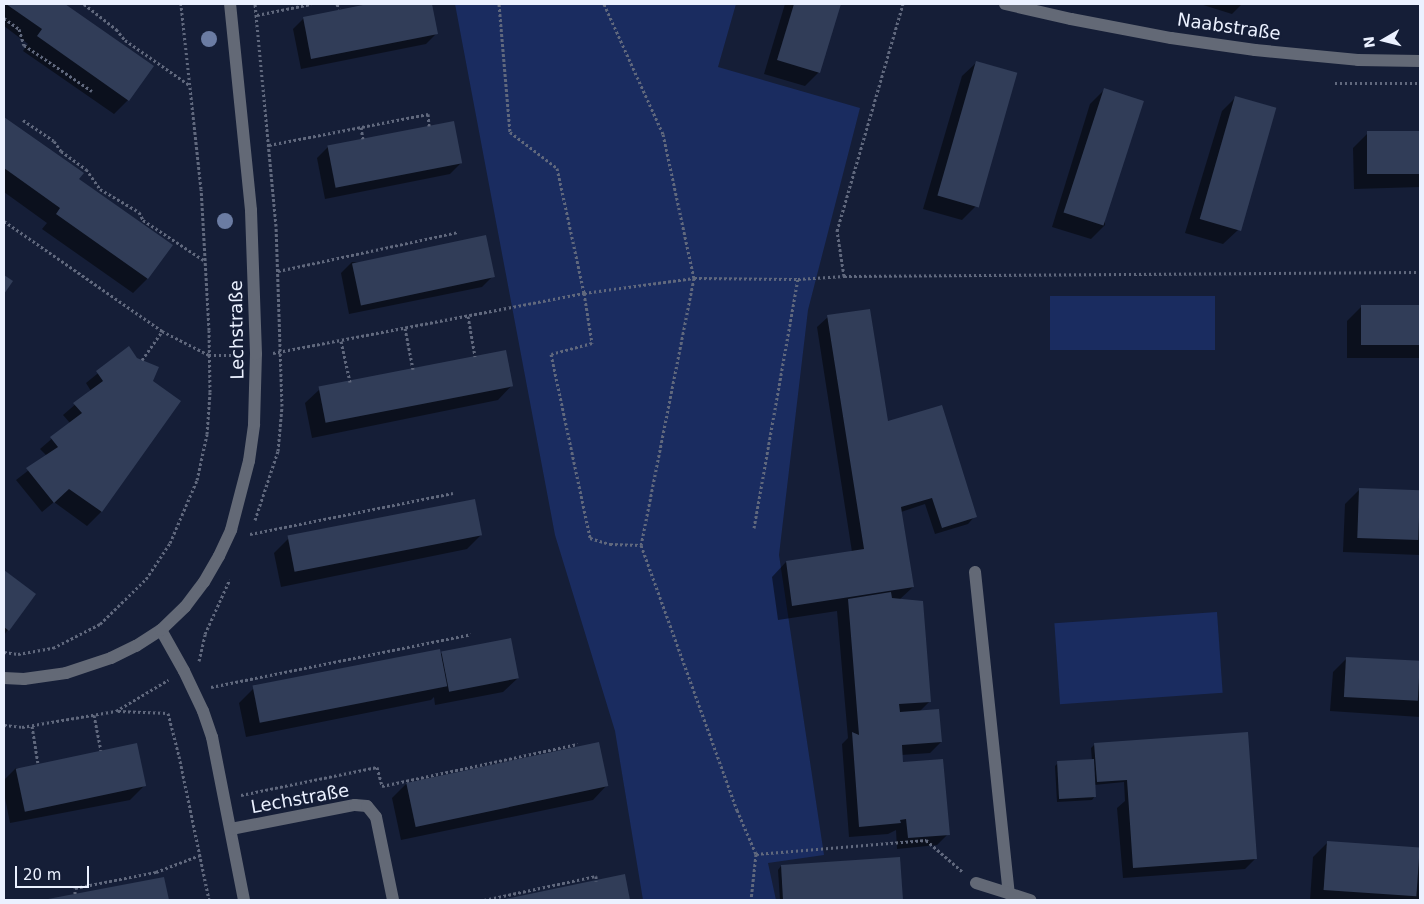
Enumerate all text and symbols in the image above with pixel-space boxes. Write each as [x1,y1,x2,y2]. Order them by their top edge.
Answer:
street label: Naabstraße [1176,9,1282,45]
north arrow [1359,15,1409,65]
text: N [1360,35,1378,49]
street label: Lechstraße [225,280,249,380]
street label: Lechstraße [249,780,351,818]
scale bar [18,856,91,888]
text: 20 m [23,866,61,884]

